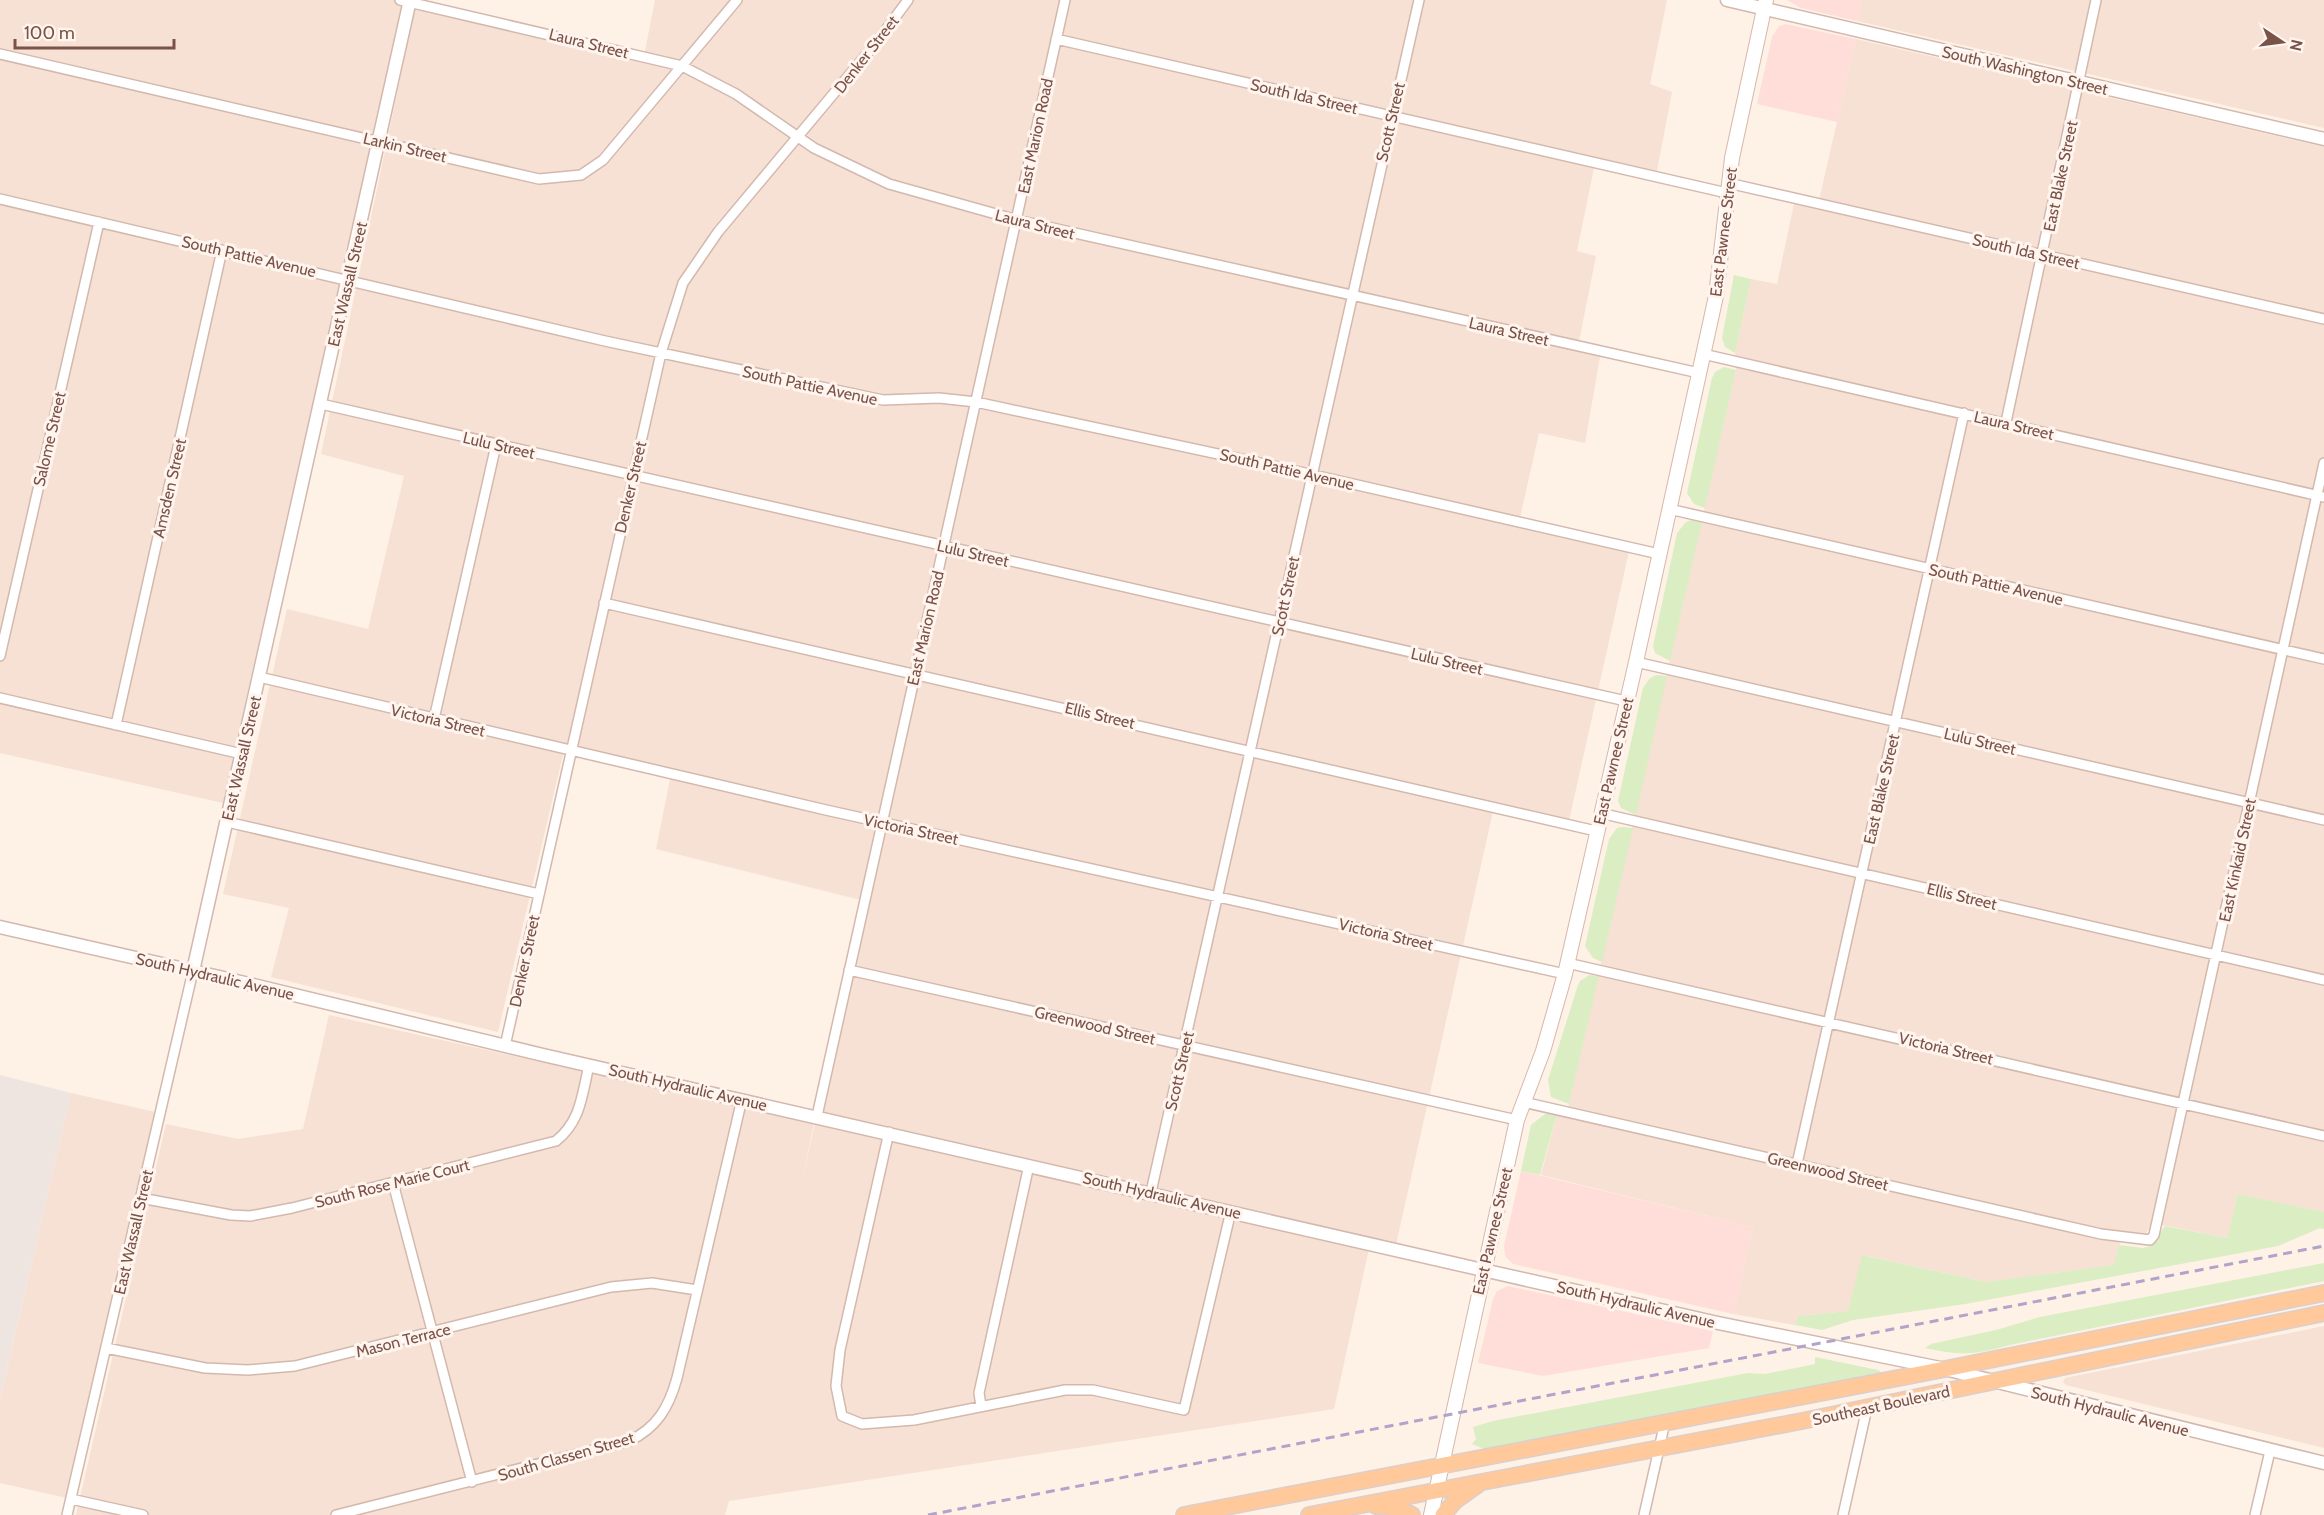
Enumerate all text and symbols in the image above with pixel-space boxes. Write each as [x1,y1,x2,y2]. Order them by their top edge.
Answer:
street label: Denker Street [830,11,903,97]
scale bar [15,12,174,50]
north arrow [2252,12,2312,72]
text: 100 m [24,22,75,44]
street label: Laura Street [547,24,631,63]
text: N [2286,38,2307,53]
street label: South Washington Street [1940,42,2110,99]
street label: South Ida Street [1248,75,1360,118]
street label: East Marion Road [1014,77,1057,195]
street label: Scott Street [1372,80,1409,164]
street label: East Blake Street [2039,118,2082,233]
street label: Larkin Street [361,129,449,166]
street label: East Pawnee Street [1706,166,1741,298]
street label: Laura Street [993,205,1077,244]
street label: East Wassall Street [324,219,371,348]
street label: South Ida Street [1970,230,2082,273]
street label: South Pattie Avenue [180,232,318,281]
street label: Laura Street [1467,313,1551,350]
street label: South Pattie Avenue [741,362,879,409]
street label: Salome Street [29,389,70,488]
street label: Laura Street [1972,407,2056,444]
street label: Lulu Street [461,428,537,463]
street label: Amsden Street [149,436,190,540]
street label: Denker Street [611,439,650,535]
street label: South Pattie Avenue [1218,445,1356,494]
street label: Lulu Street [935,536,1011,571]
street label: Scott Street [1268,554,1303,638]
street label: South Pattie Avenue [1927,560,2065,609]
street label: East Marion Road [903,569,948,687]
street label: Lulu Street [1409,644,1485,679]
street label: East Wassall Street [218,693,265,822]
street label: East Pawnee Street [1590,695,1638,827]
street label: Ellis Street [1063,698,1137,733]
street label: Victoria Street [389,700,487,741]
street label: Lulu Street [1942,724,2018,759]
street label: East Blake Street [1860,731,1904,846]
street label: East Kinkaid Street [2215,796,2260,924]
street label: Victoria Street [862,810,960,849]
street label: Ellis Street [1925,879,1999,914]
street label: Denker Street [505,913,544,1009]
street label: Victoria Street [1337,914,1435,955]
street label: South Hydraulic Avenue [134,949,296,1004]
street label: Greenwood Street [1033,1002,1158,1049]
street label: Victoria Street [1897,1028,1995,1069]
street label: Scott Street [1161,1029,1198,1113]
street label: South Hydraulic Avenue [607,1060,769,1115]
street label: Greenwood Street [1766,1148,1891,1195]
street label: South Rose Marie Court [313,1155,472,1212]
street label: East Pawnee Street [1469,1165,1517,1297]
street label: East Wassall Street [110,1167,157,1296]
street label: South Hydraulic Avenue [1081,1168,1243,1223]
street label: South Hydraulic Avenue [1555,1277,1717,1332]
street label: Mason Terrace [354,1320,452,1361]
street label: Southeast Boulevard [1811,1382,1951,1429]
street label: South Hydraulic Avenue [2029,1383,2191,1440]
street label: South Classen Street [496,1428,637,1485]

